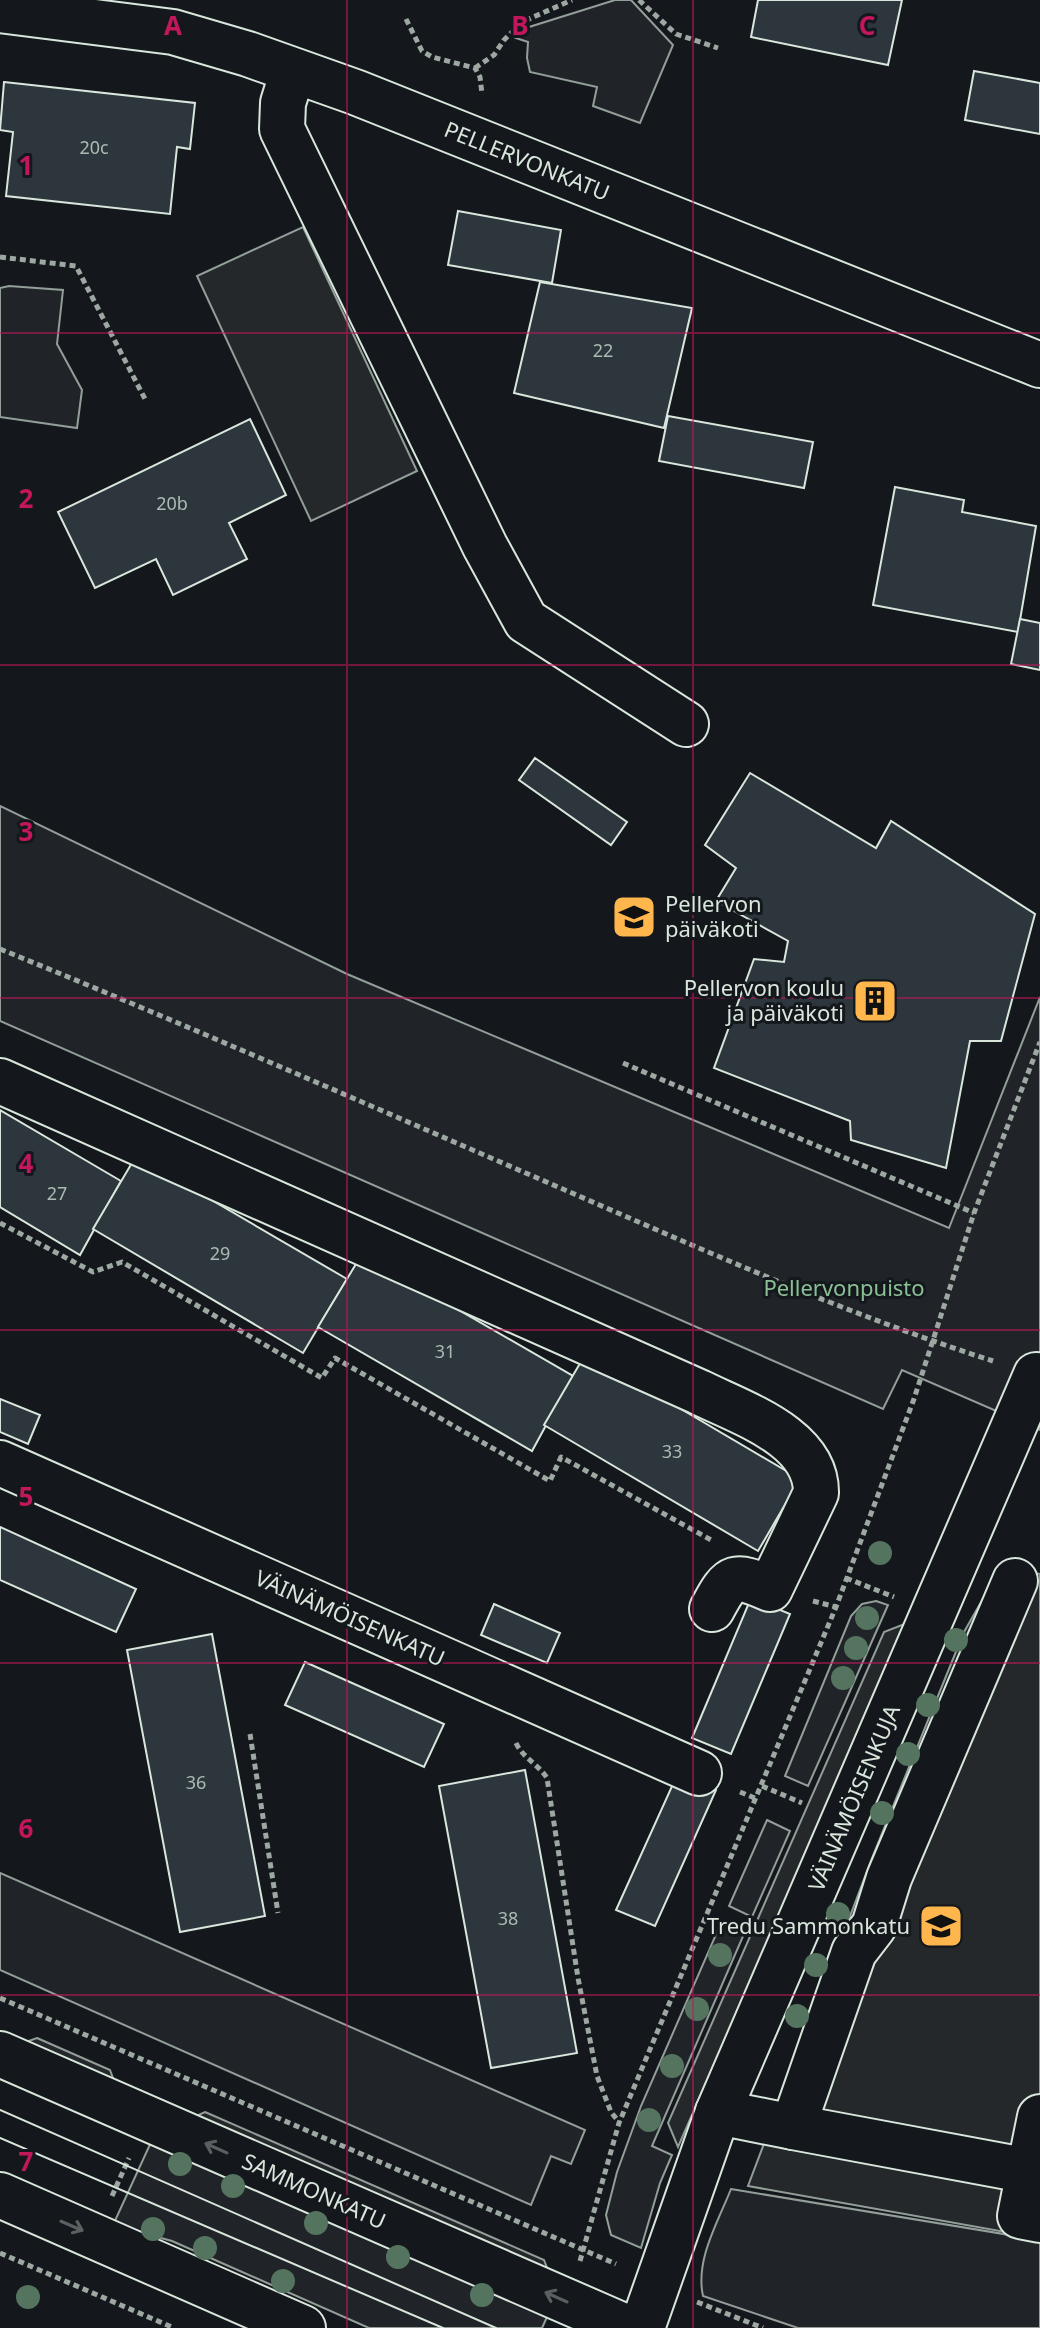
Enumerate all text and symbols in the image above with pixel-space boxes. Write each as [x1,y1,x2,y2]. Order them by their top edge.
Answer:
text: A [164,7,182,43]
text: B [511,7,529,43]
text: C [859,7,875,43]
street label: PELLERVONKATU [440,113,615,207]
house number: 20c [79,135,109,159]
text: 1 [19,147,33,183]
house number: 22 [593,338,613,362]
text: 2 [19,480,34,516]
house number: 20b [156,491,188,515]
text: 3 [19,813,33,849]
place label: Pellervon päiväkoti [665,888,762,943]
school or university icon: Pellervon päiväkoti [610,893,658,941]
place label: Pellervon koulu ja päiväkoti [684,972,844,1027]
building icon: Pellervon koulu ja päiväkoti [851,977,899,1025]
text: 4 [19,1145,34,1181]
house number: 27 [47,1181,67,1205]
house number: 29 [210,1241,230,1265]
park label: Pellervonpuisto [763,1272,925,1302]
house number: 31 [435,1339,455,1363]
house number: 33 [662,1439,682,1463]
text: 5 [19,1478,33,1514]
street label: VÄINÄMÖISENKATU [251,1562,450,1672]
street label: VÄINÄMÖISENKUJA [800,1699,906,1896]
house number: 36 [186,1770,206,1794]
text: 6 [19,1810,34,1846]
school or university icon: Tredu Sammonkatu [917,1902,965,1950]
house number: 38 [498,1906,518,1930]
place label: Tredu Sammonkatu [707,1910,910,1940]
one-way arrow [204,2140,228,2155]
text: 7 [19,2143,34,2179]
street label: SAMMONKATU [238,2145,391,2235]
one-way arrow [59,2220,83,2235]
one-way arrow [545,2288,569,2303]

